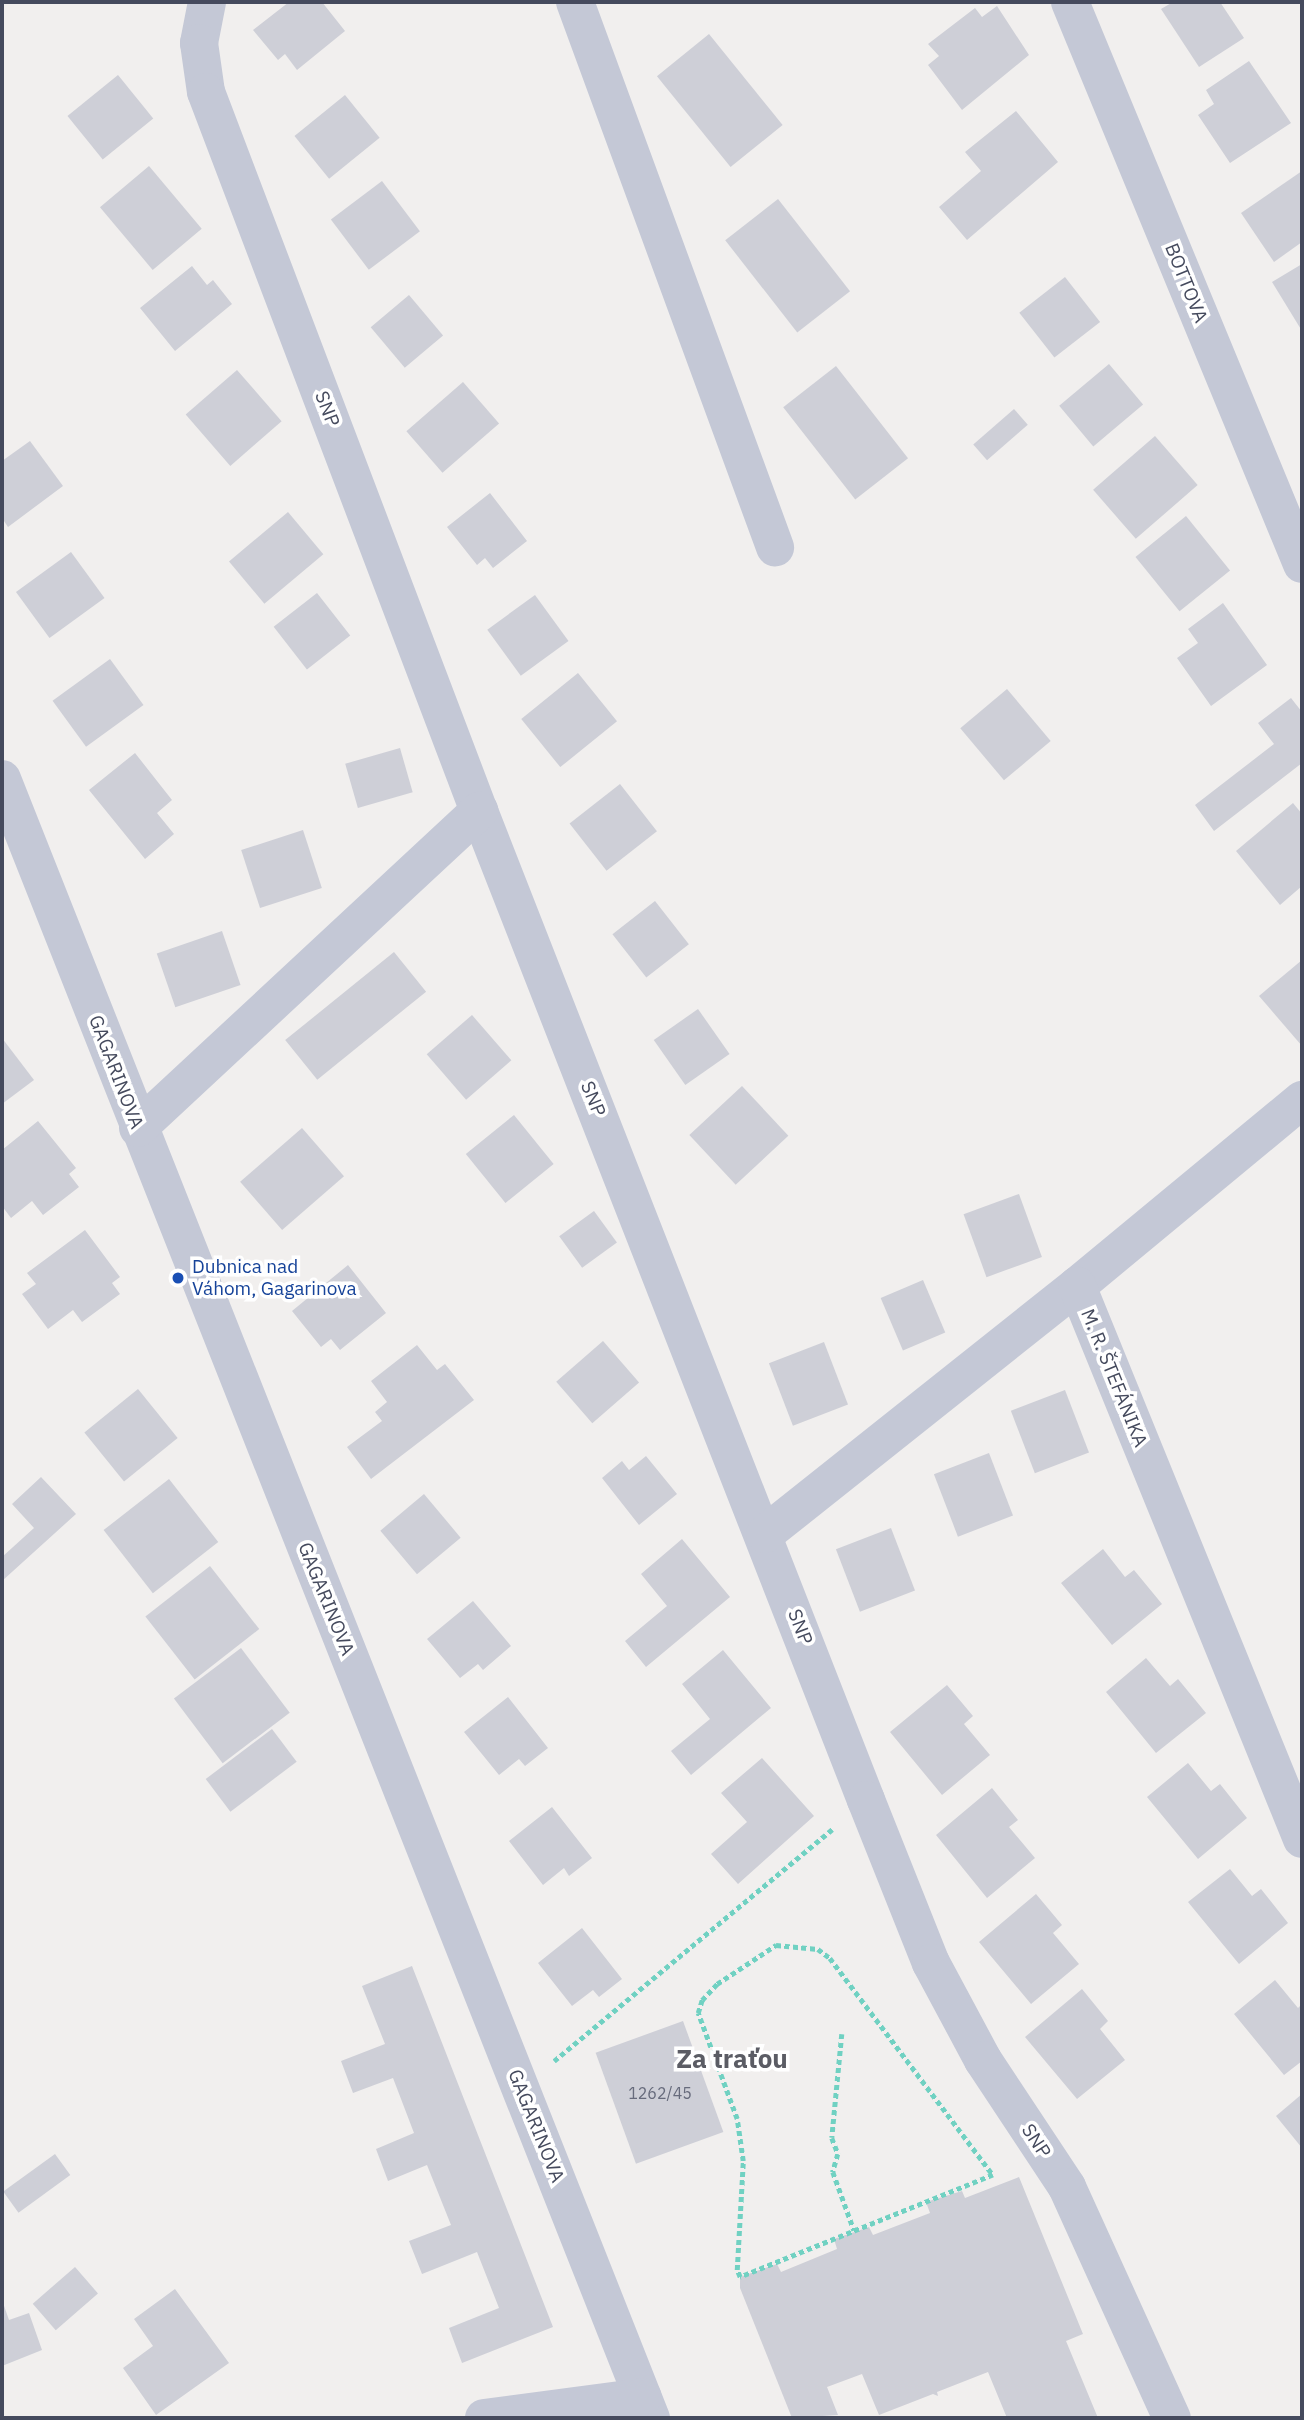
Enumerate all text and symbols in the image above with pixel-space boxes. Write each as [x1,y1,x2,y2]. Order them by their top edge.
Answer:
street label: BOTTOVA [1160,240,1212,326]
street label: SNP [310,388,344,430]
street label: GAGARINOVA [84,1012,148,1132]
street label: SNP [576,1078,610,1120]
place label: Dubnica nad Váhom, Gagarinova [192,1256,357,1300]
marker: Dubnica nad Váhom, Gagarinova [170,1270,186,1286]
street label: M. R. ŠTEFÁNIKA [1076,1306,1152,1450]
street label: GAGARINOVA [293,1539,359,1659]
street label: SNP [783,1606,817,1648]
district label: Za traťou [676,2043,788,2075]
street label: GAGARINOVA [503,2066,569,2186]
house number: 1262/45 [628,2083,692,2103]
street label: SNP [1017,2120,1055,2162]

